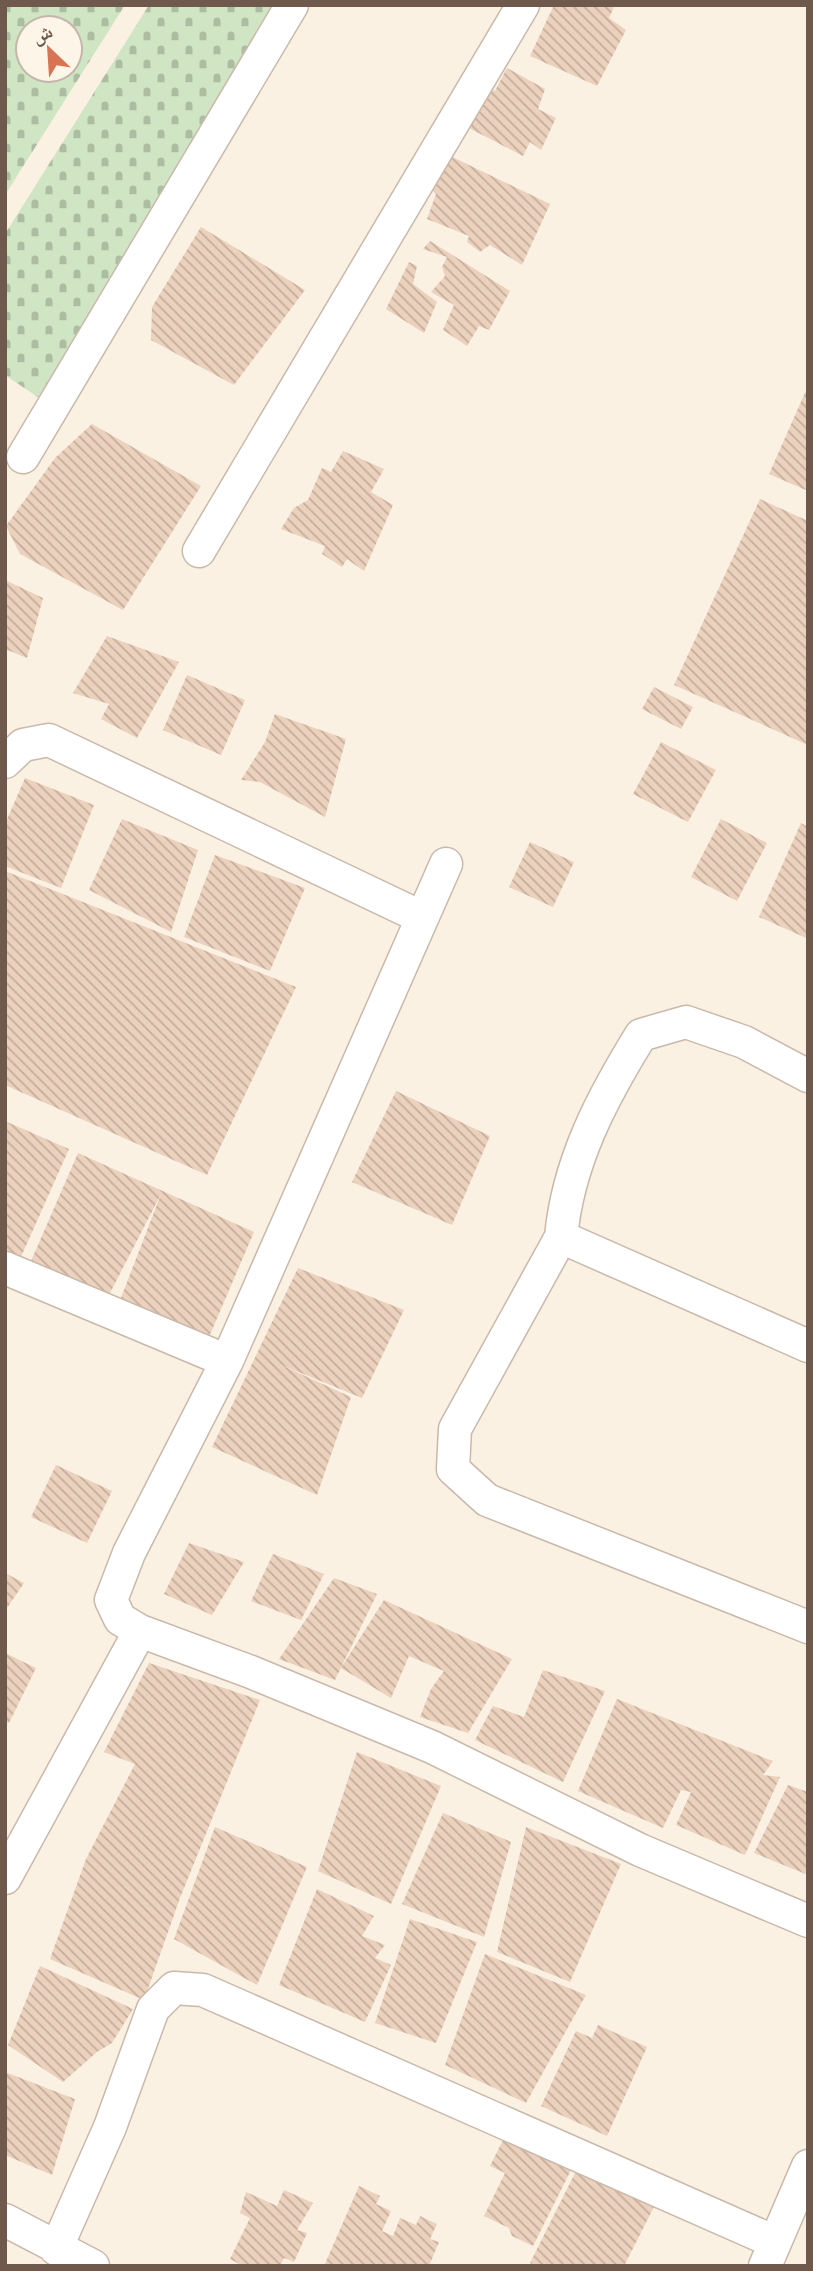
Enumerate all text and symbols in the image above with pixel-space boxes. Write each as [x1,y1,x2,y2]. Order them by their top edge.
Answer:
north arrow [14,14,84,84]
text: ش [27,18,56,50]

